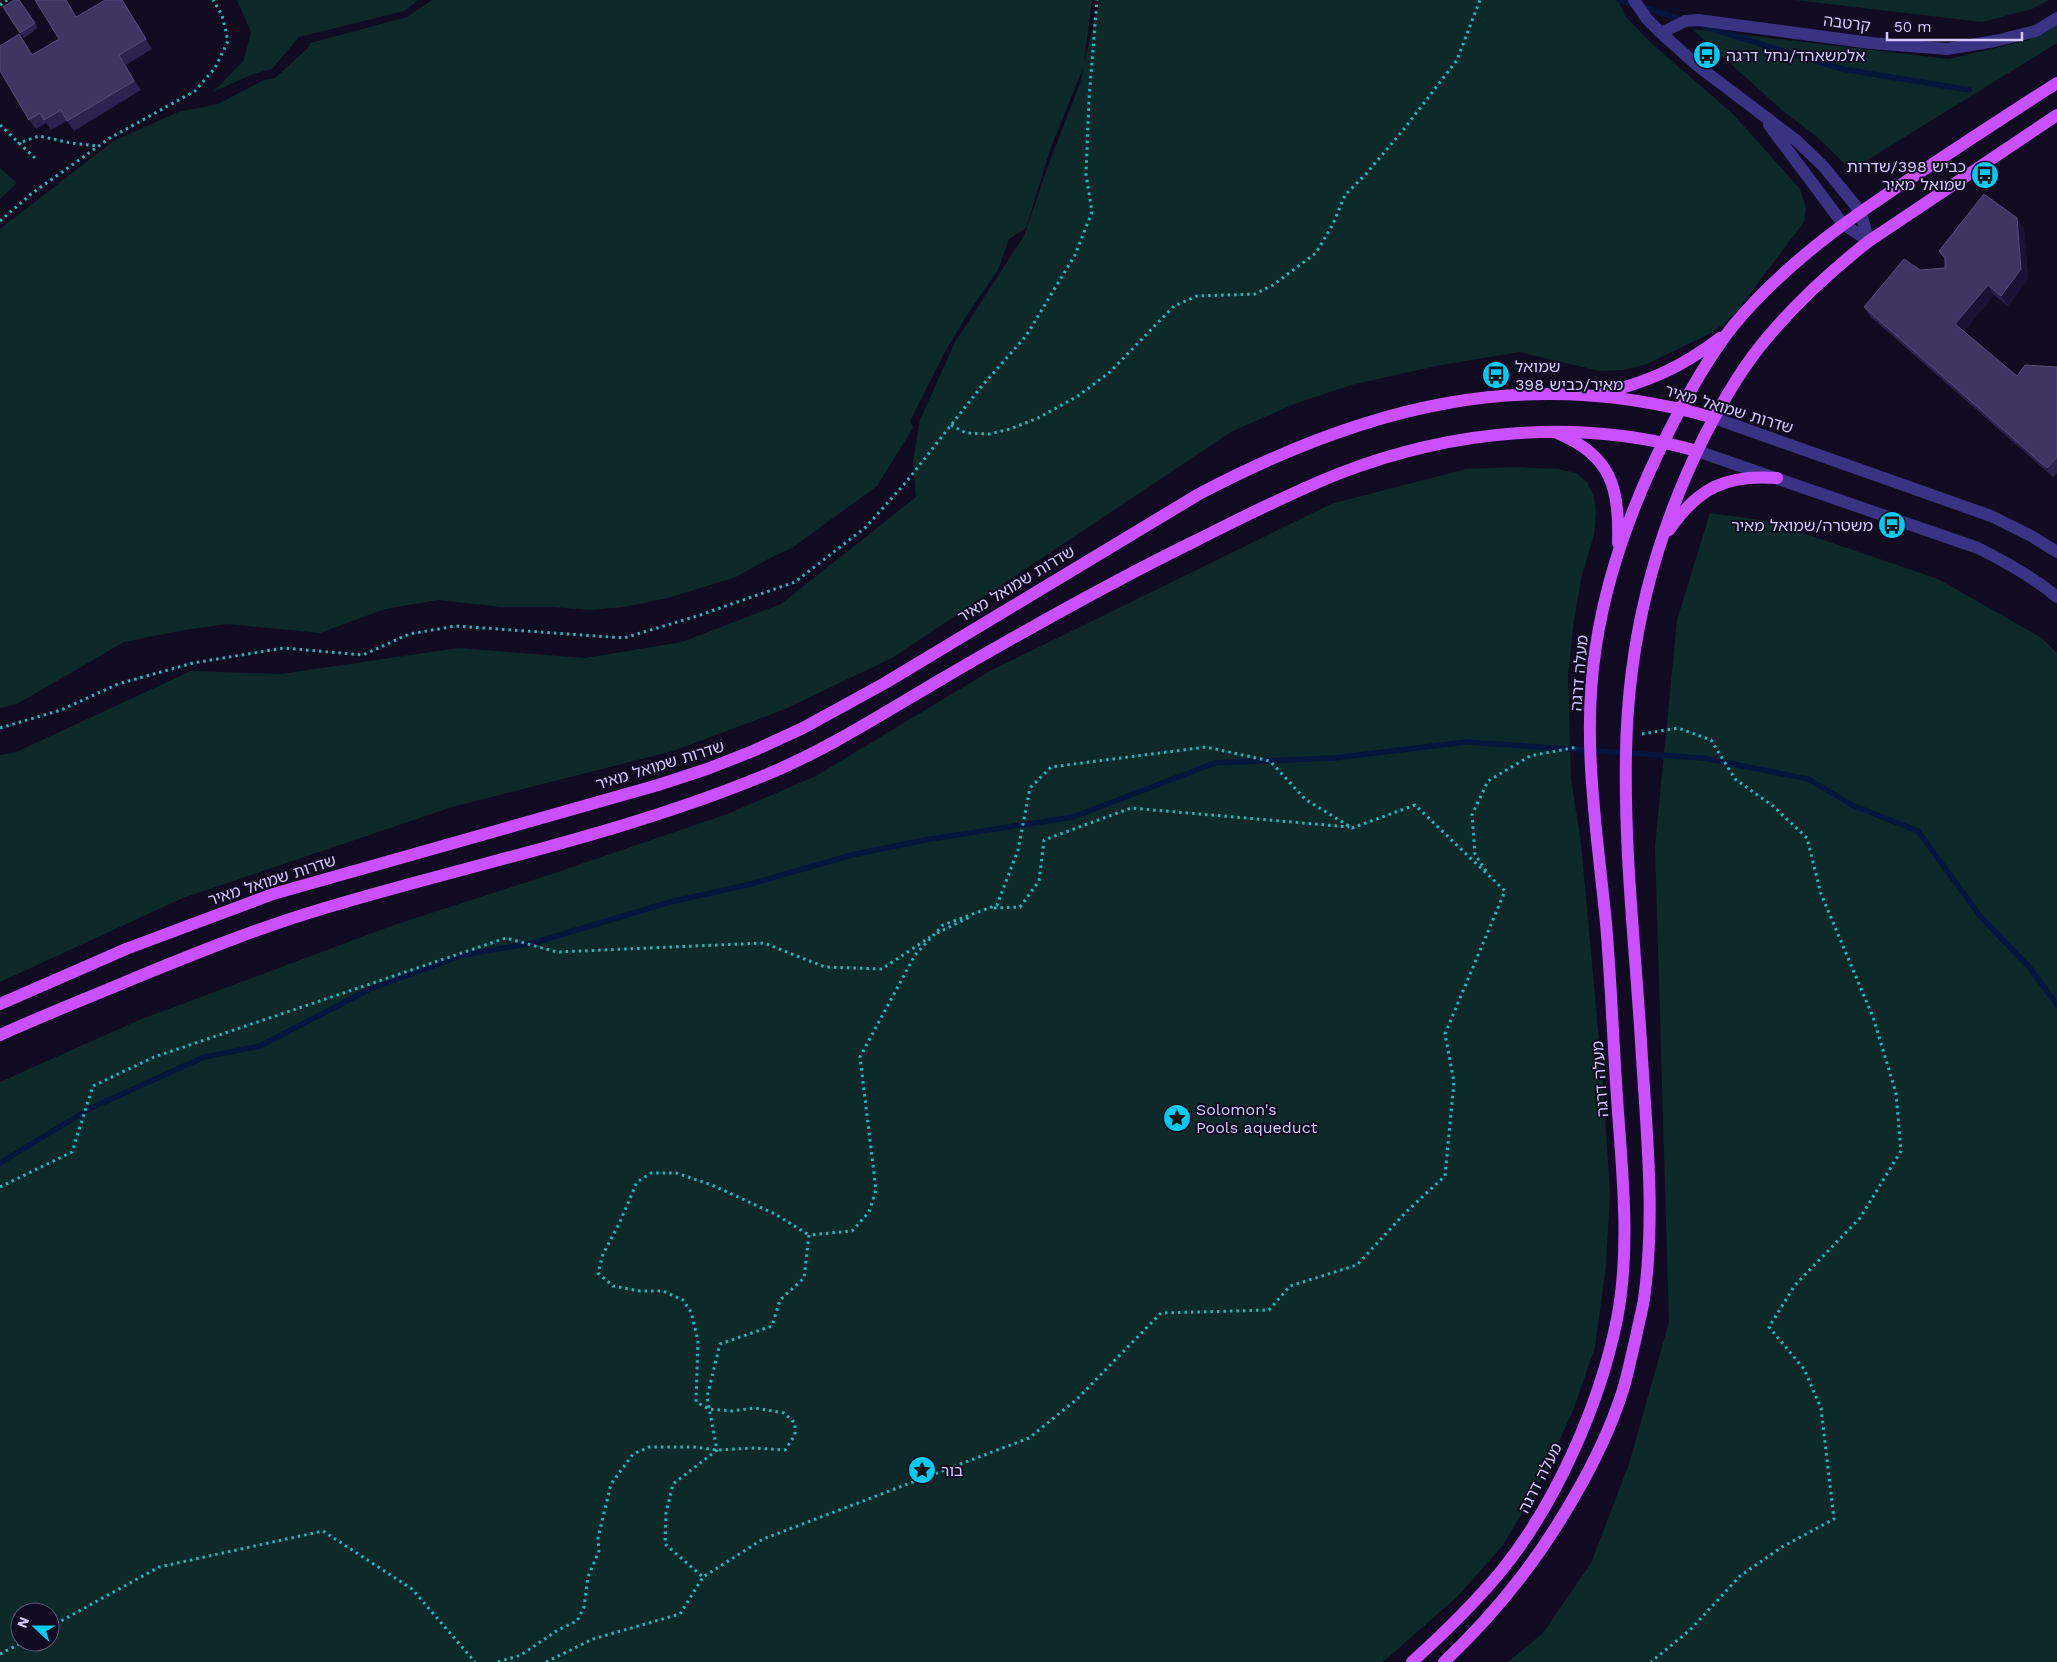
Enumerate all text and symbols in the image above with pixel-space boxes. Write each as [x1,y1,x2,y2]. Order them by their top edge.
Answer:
scale bar [1887,10,2022,42]
street label: קרטבה [1822,11,1872,35]
text: 50 m [1894,18,1931,36]
bus stop icon: אלמשאהד/נחל דרגה [1692,40,1722,70]
place label: אלמשאהד/נחל דרגה [1726,46,1865,65]
place label: כביש 398/שדרות שמואל מאיר [1847,157,1966,194]
bus stop icon: כביש 398/שדרות שמואל מאיר [1970,160,2000,190]
place label: שמואל מאיר/כביש 398 [1515,357,1623,394]
bus stop icon: שמואל מאיר/כביש 398 [1481,360,1511,390]
street label: שדרות שמואל מאיר [1662,380,1796,438]
bus stop icon: משטרה/שמואל מאיר [1877,510,1907,540]
place label: משטרה/שמואל מאיר [1731,516,1873,535]
street label: שדרות שמואל מאיר [954,542,1078,626]
street label: מעלה דרגה [1566,634,1592,712]
street label: שדרות שמואל מאיר [593,736,727,794]
street label: שדרות שמואל מאיר [206,850,338,910]
street label: מעלה דרגה [1588,1040,1612,1118]
place label: Solomon's Pools aqueduct [1196,1100,1318,1137]
place icon: Solomon's Pools aqueduct [1162,1103,1192,1133]
street label: מעלה דרגה [1514,1440,1566,1516]
place icon: בור [907,1455,937,1485]
place label: בור [941,1461,963,1480]
north arrow [10,1602,60,1652]
text: N [14,1615,32,1630]

